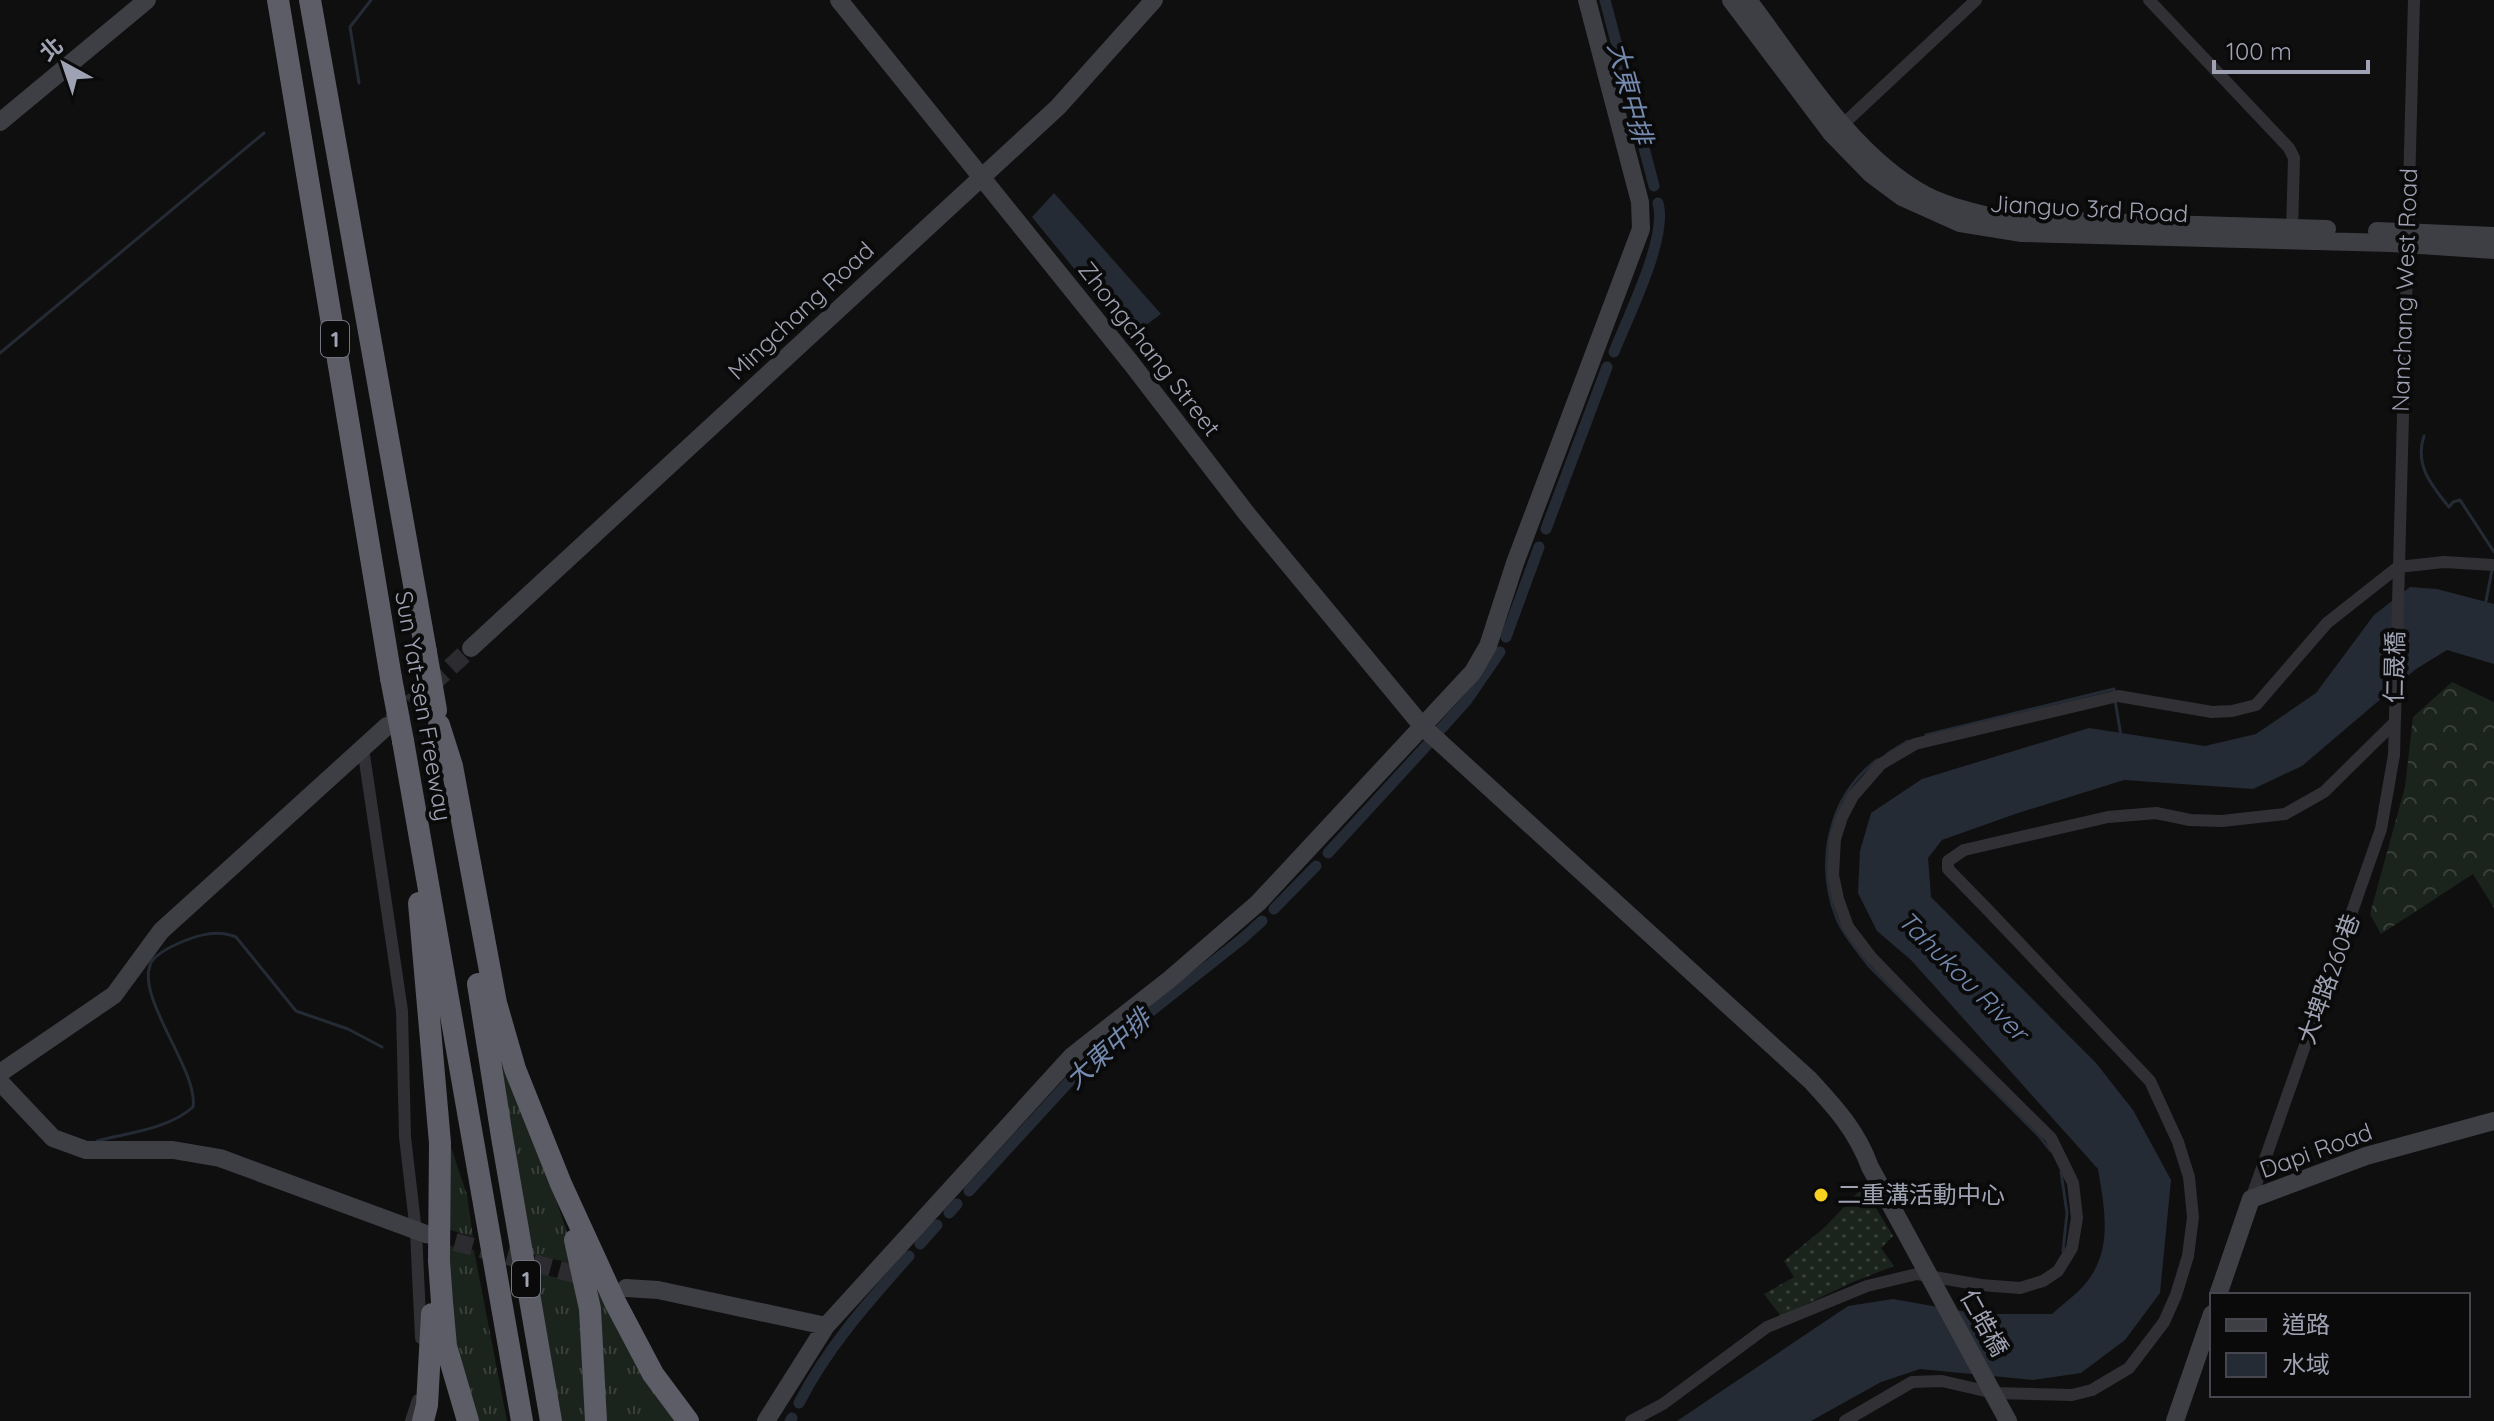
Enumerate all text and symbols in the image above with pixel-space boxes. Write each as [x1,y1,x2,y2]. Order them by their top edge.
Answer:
north arrow [24,24,104,104]
scale bar [2214,24,2368,74]
text: 北 [34,31,69,66]
text: 100 m [2226,36,2292,66]
water label: 大東中排 [1601,38,1661,150]
street label: Nanchang West Road [2385,168,2423,412]
street label: Jianguo 3rd Road [1989,188,2189,228]
street label: Mingchang Road [721,235,880,386]
street label: Zhongchang Street [1072,255,1227,442]
road number: 1 [321,321,349,357]
street label: Sun Yat-sen Freeway [389,588,459,823]
street label: 仁晟橋 [2378,631,2410,703]
water label: Tahukou River [1891,904,2037,1050]
street label: 大埤路260巷 [2291,909,2365,1048]
water label: 大東中排 [1058,1000,1160,1096]
street label: Dapi Road [2255,1116,2376,1184]
place label: 二重溝活動中心 [1837,1179,2005,1209]
marker: 二重溝活動中心 [1812,1186,1830,1204]
road number: 1 [512,1261,540,1297]
street label: 仁皓橋 [1954,1284,2015,1361]
legend [2210,1293,2470,1397]
text: 道路 [2282,1309,2330,1339]
text: 水域 [2282,1349,2330,1379]

